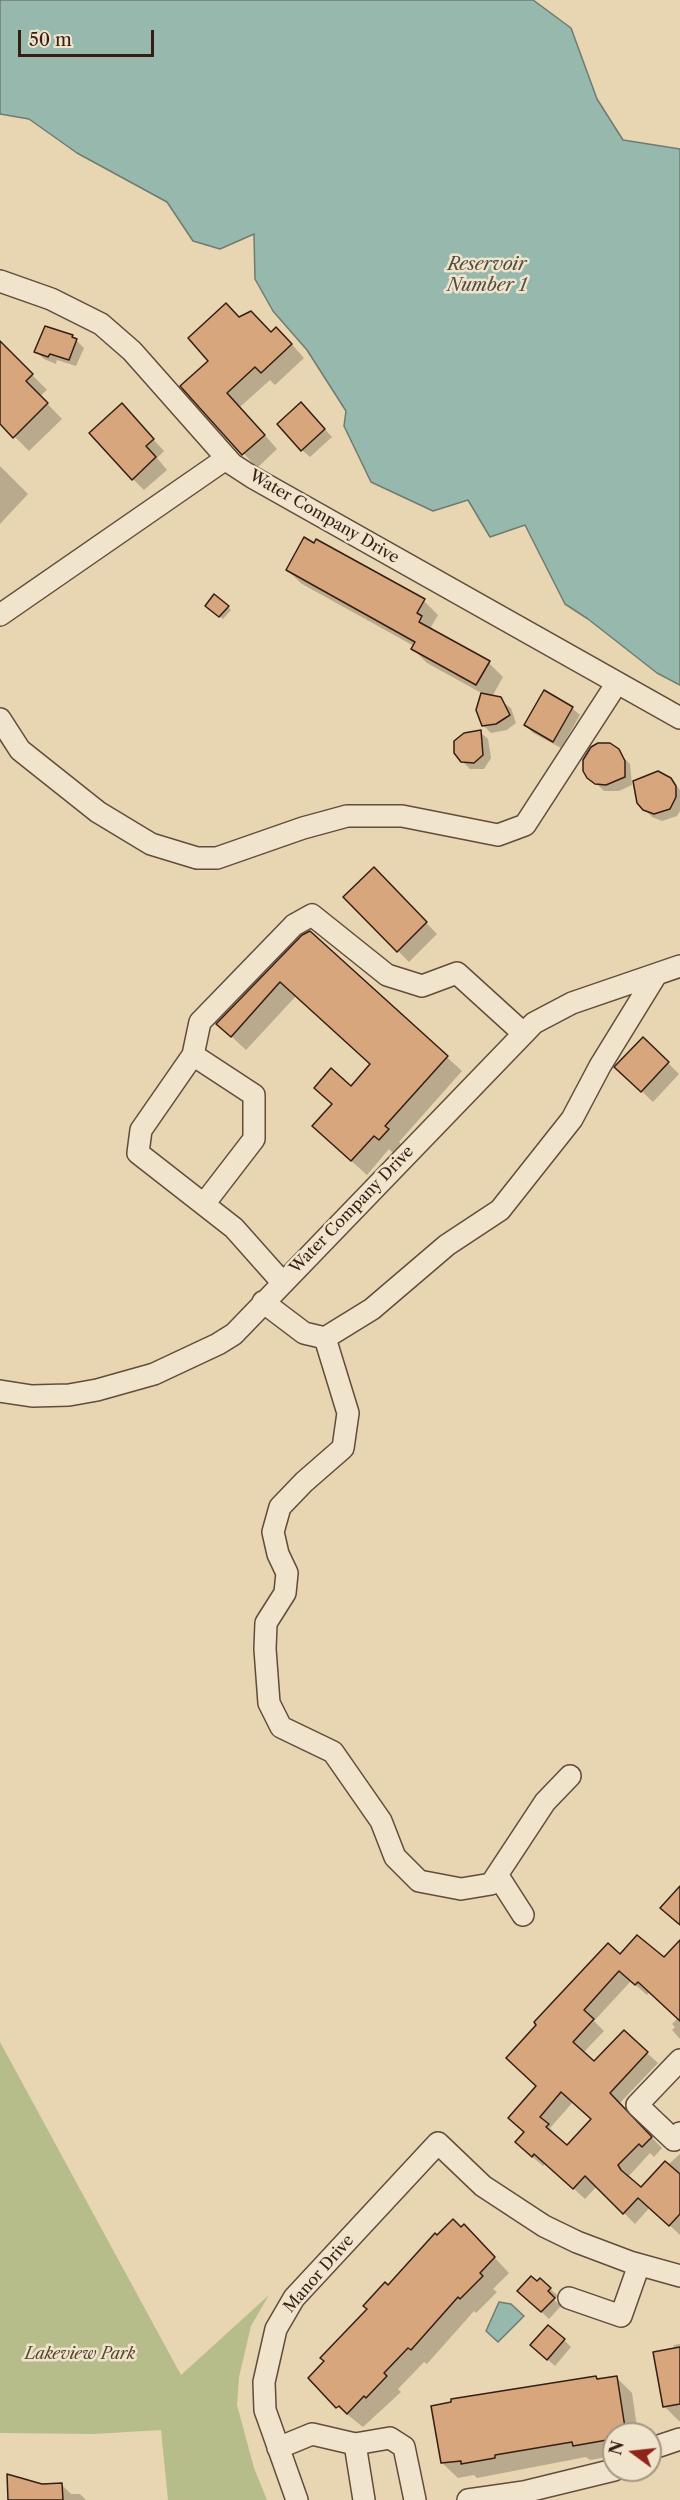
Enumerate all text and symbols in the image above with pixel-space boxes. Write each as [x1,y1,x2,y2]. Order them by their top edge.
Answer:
scale bar [21,18,158,56]
text: 50 m [29,29,72,51]
water label: Reservoir Number 1 [447,254,527,296]
street label: Water Company Drive [246,466,402,568]
street label: Water Company Drive [286,1142,418,1278]
street label: Manor Drive [280,2231,358,2317]
park label: Lakeview Park [25,2344,135,2364]
north arrow [602,2422,662,2482]
text: N [605,2439,628,2457]

